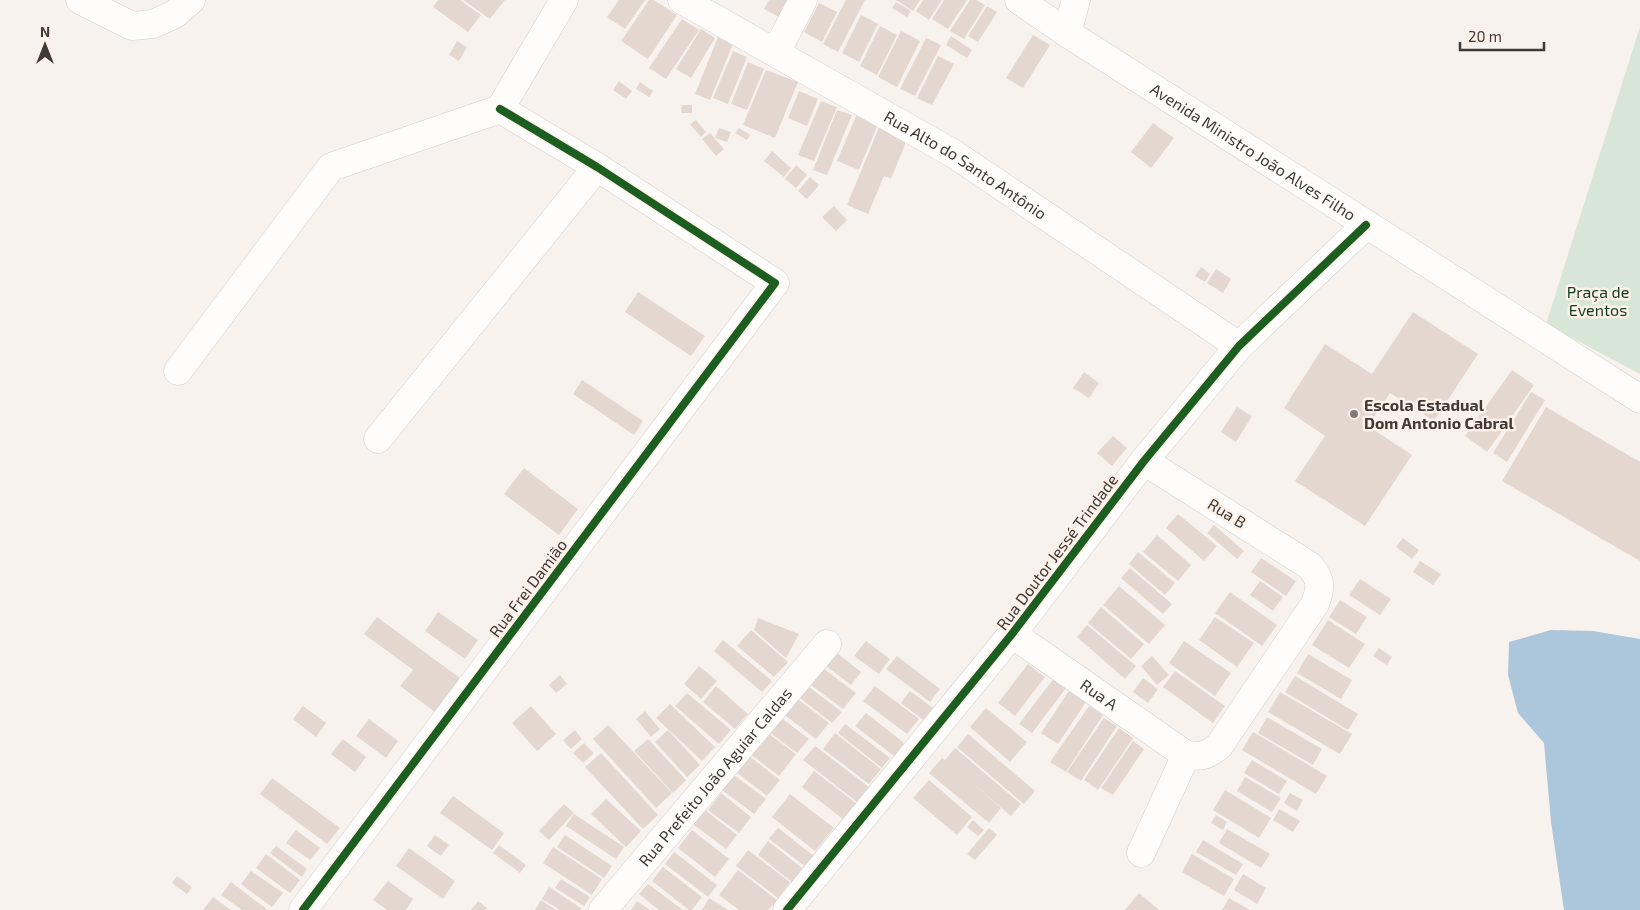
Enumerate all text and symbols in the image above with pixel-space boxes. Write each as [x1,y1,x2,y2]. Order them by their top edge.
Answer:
north arrow [20,20,70,70]
scale bar [1460,20,1544,52]
text: N [40,23,50,40]
text: 20 m [1468,27,1502,45]
street label: Avenida Ministro João Alves Filho [1147,79,1360,224]
street label: Rua Alto do Santo Antônio [881,106,1051,223]
park label: Praça de Eventos [1567,282,1629,319]
place label: Escola Estadual Dom Antonio Cabral [1364,395,1514,432]
marker: Escola Estadual Dom Antonio Cabral [1348,408,1360,420]
street label: Rua Doutor Jessé Trindade [992,470,1121,633]
street label: Rua B [1205,494,1250,532]
street label: Rua Frei Damião [485,535,570,640]
street label: Rua A [1077,675,1122,714]
street label: Rua Prefeito João Aguiar Caldas [634,683,795,870]

